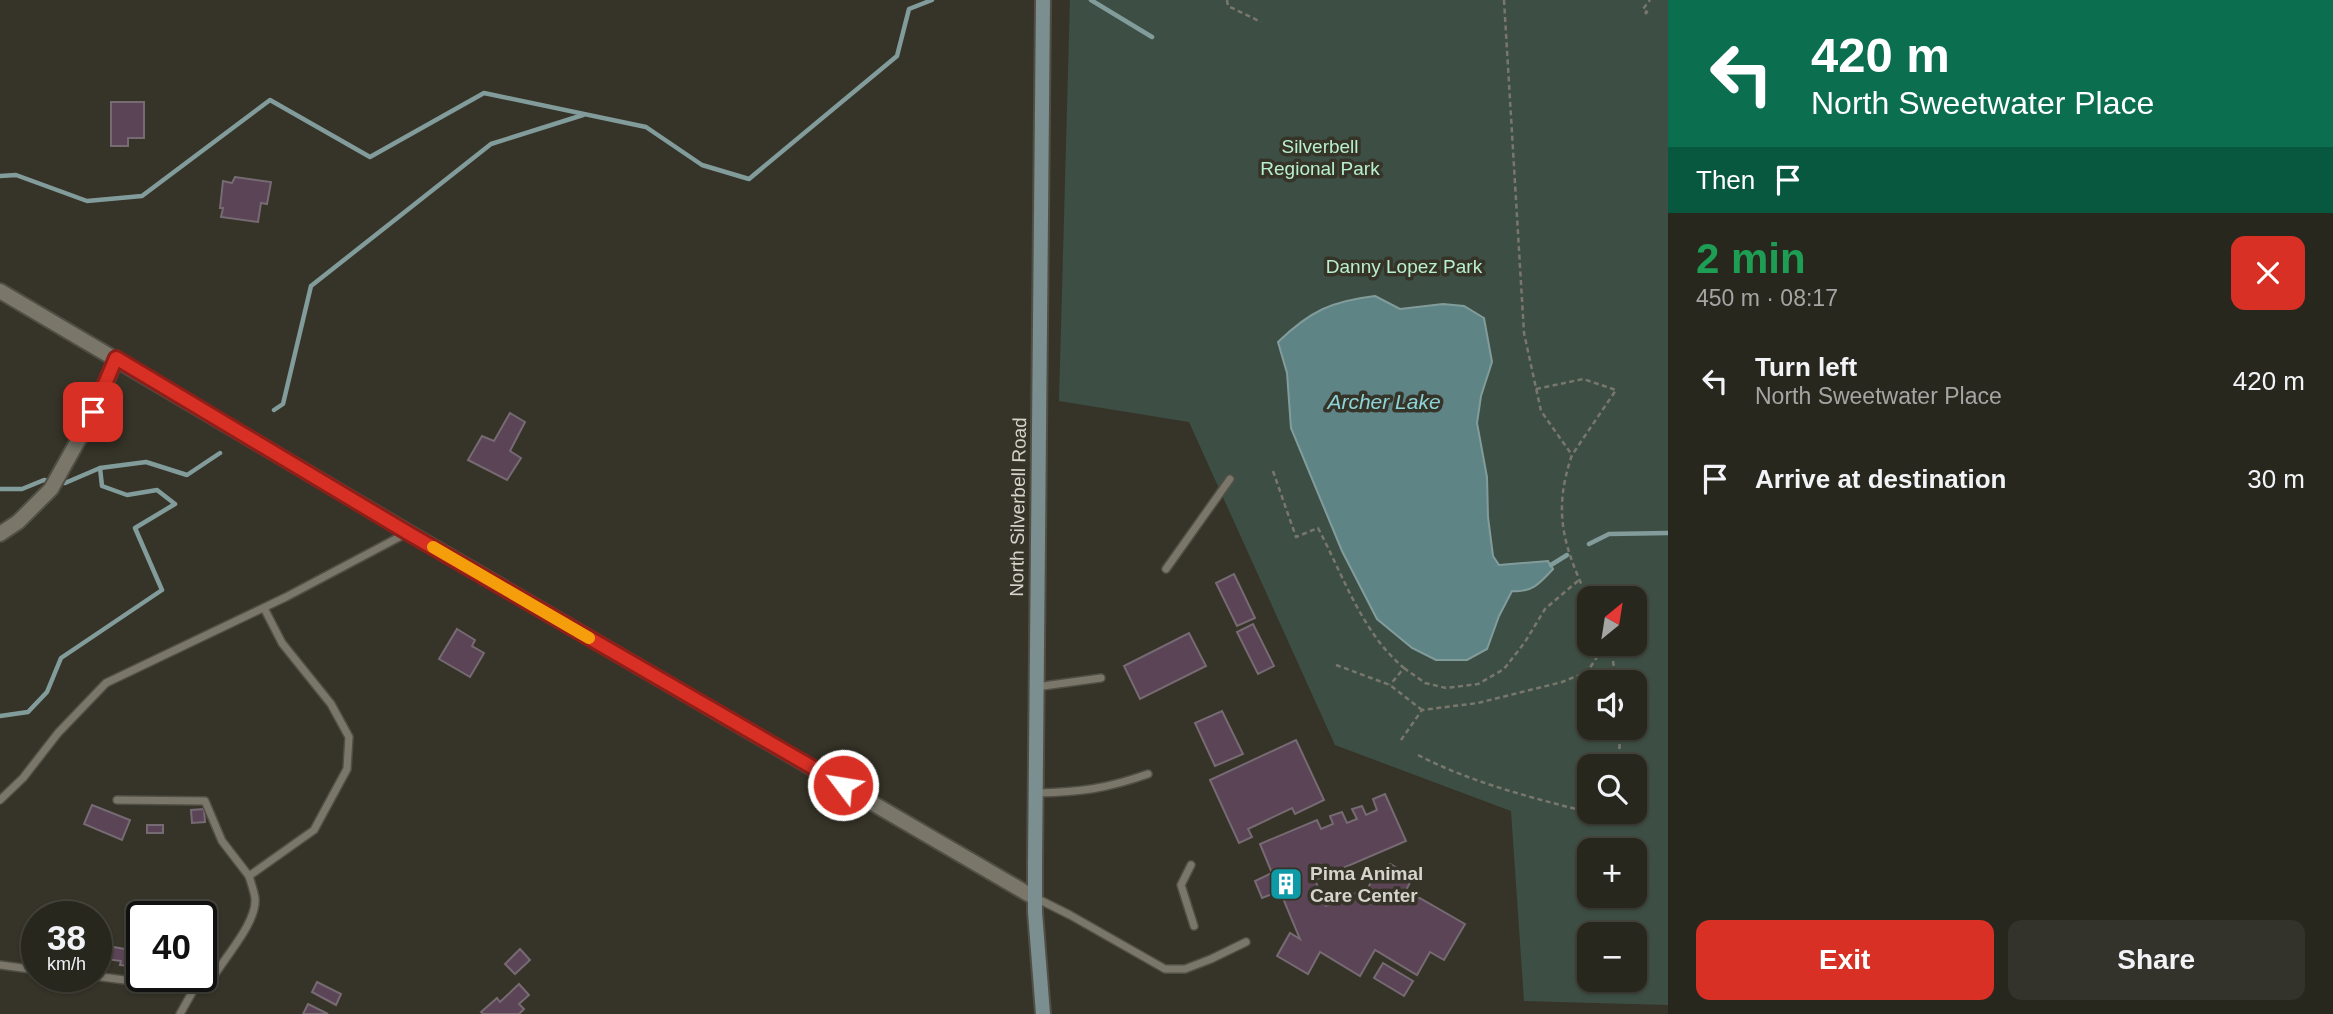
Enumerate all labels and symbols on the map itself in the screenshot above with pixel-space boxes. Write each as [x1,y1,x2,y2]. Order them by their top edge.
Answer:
park label: Silverbell Regional Park [1260,136,1380,179]
park label: Danny Lopez Park [1326,256,1483,277]
pin [63,382,123,442]
water label: Archer Lake [1325,390,1441,413]
street label: North Silverbell Road [1006,417,1030,597]
north arrow [1577,586,1647,656]
position arrow [806,748,880,822]
place label: Pima Animal Care Center [1310,863,1423,906]
building icon: Pima Animal Care Center [1267,865,1305,903]
speed limit sign: 40 [126,901,217,992]

